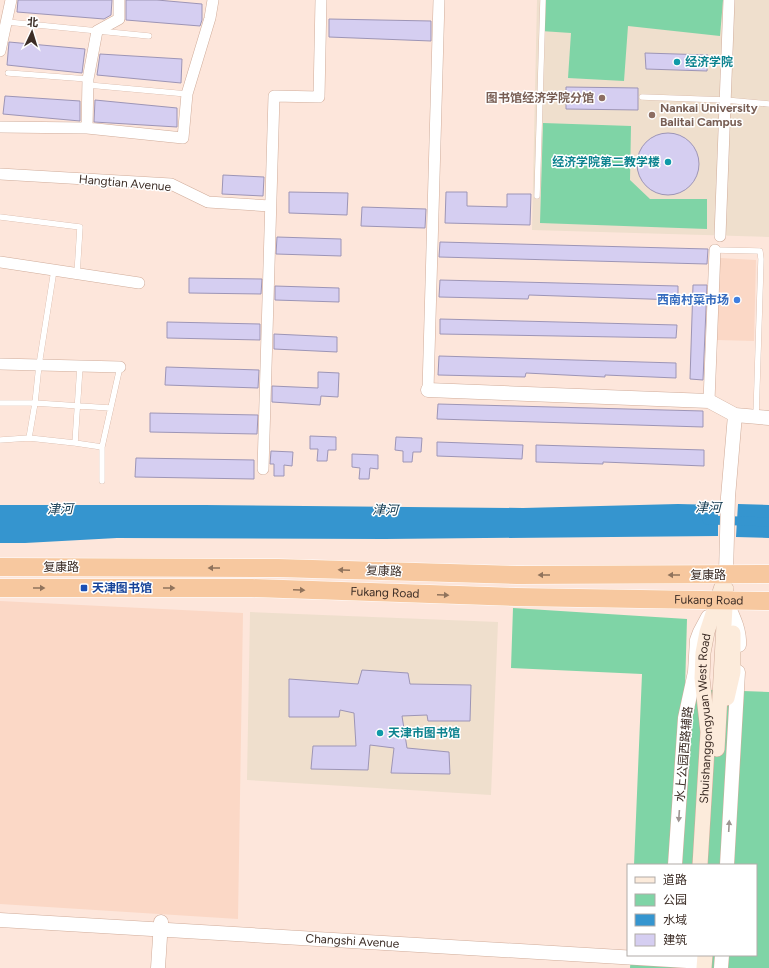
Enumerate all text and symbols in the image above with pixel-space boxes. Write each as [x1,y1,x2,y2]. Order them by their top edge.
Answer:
north arrow [12,12,52,52]
text: 北 [27,16,39,29]
place label: 经济学院 [685,55,733,69]
marker: 经济学院 [672,57,682,67]
place label: 图书馆经济学院分馆 [486,91,594,105]
marker: 图书馆经济学院分馆 [597,93,607,103]
place label: Nankai University Balitai Campus [660,101,758,129]
marker: Nankai University Balitai Campus [647,110,657,120]
place label: 经济学院第二教学楼 [552,155,660,169]
marker: 经济学院第二教学楼 [663,157,673,167]
street label: Hangtian Avenue [78,172,172,194]
place label: 西南村菜市场 [657,293,729,307]
marker: 西南村菜市场 [732,295,742,305]
water label: 津河 [695,500,724,515]
water label: 津河 [47,501,76,517]
water label: 津河 [372,502,401,518]
street label: 复康路 [43,560,79,574]
street label: 复康路 [366,563,402,579]
one-way arrow [207,565,220,571]
one-way arrow [337,567,350,573]
street label: 复康路 [690,568,726,582]
one-way arrow [537,572,550,578]
one-way arrow [667,572,680,578]
place label: 天津图书馆 [92,581,152,595]
marker: 天津图书馆 [79,583,89,593]
street label: Fukang Road [350,584,420,601]
one-way arrow [33,585,46,591]
one-way arrow [163,585,176,591]
one-way arrow [293,586,305,593]
one-way arrow [437,591,449,598]
street label: Fukang Road [674,593,744,608]
street label: Shuishanggongyuan West Road [695,632,715,804]
street label: 水上公园西路辅路 [673,706,695,802]
place label: 天津市图书馆 [388,726,460,740]
marker: 天津市图书馆 [375,728,385,738]
one-way arrow [675,810,682,822]
one-way arrow [726,819,732,832]
legend [627,864,757,956]
text: 道路 [663,873,687,887]
text: 公园 [663,893,687,907]
text: 水域 [663,913,687,927]
street label: Changshi Avenue [305,931,400,951]
text: 建筑 [663,933,687,947]

